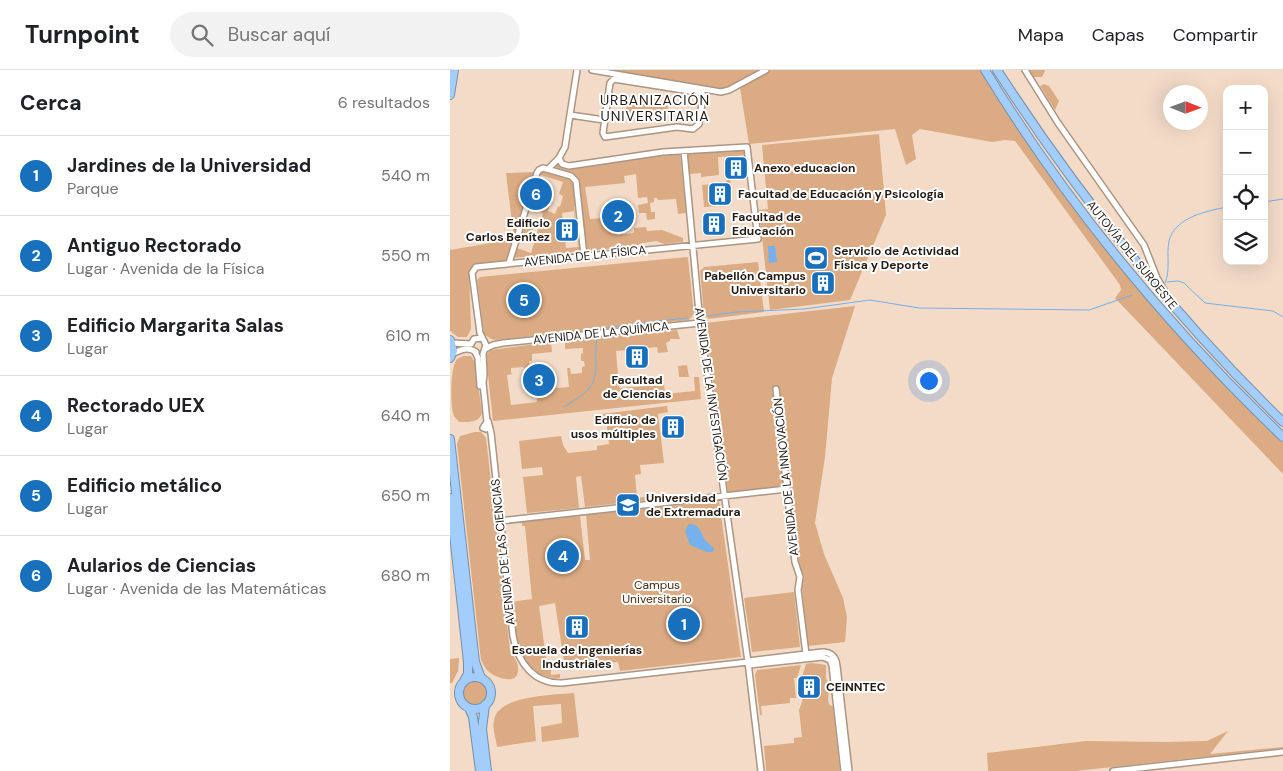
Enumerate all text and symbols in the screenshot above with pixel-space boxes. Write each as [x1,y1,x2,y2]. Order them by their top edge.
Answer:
search box [170,12,520,57]
text: Turnpoint [25,19,140,50]
icon: search [188,21,216,49]
text: Buscar aquí [228,22,330,47]
text: Mapa [1018,23,1064,47]
text: Capas [1092,23,1145,47]
text: Compartir [1173,23,1258,47]
north arrow [1163,85,1208,130]
map controls [1223,85,1268,265]
button: + [1223,85,1268,130]
text: Cerca [20,89,82,117]
district label: URBANIZACIÓN UNIVERSITARIA [600,91,710,125]
text: 6 resultados [338,92,430,113]
button: − [1223,130,1268,175]
text: Jardines de la Universidad [67,153,311,178]
building icon: Anexo educacion [723,155,749,181]
place label: Anexo educacion [754,160,855,176]
text: 1 [33,165,39,186]
text: 540 m [381,165,430,186]
pin: 6 [520,175,552,213]
button: locate [1223,175,1268,220]
text: Parque [67,178,119,199]
building icon: Facultad de Educación y Psicología [707,181,733,207]
place label: Facultad de Educación y Psicología [738,186,944,202]
pin: 2 [602,197,634,235]
street label: AUTOVÍA DEL SUROESTE [1083,197,1181,313]
place label: Facultad de Educación [732,209,801,239]
building icon: Facultad de Educación [701,211,727,237]
place label: Edificio Carlos Benítez [466,215,550,245]
building icon: Edificio Carlos Benítez [554,217,580,243]
button: layers [1223,220,1268,265]
text: Antiguo Rectorado [67,233,242,258]
street label: AVENIDA DE LA FÍSICA [523,242,647,270]
place label: Servicio de Actividad Física y Deporte [834,243,959,273]
text: 2 [31,245,41,266]
text: 550 m [381,245,430,266]
sports icon: Servicio de Actividad Física y Deporte [803,245,829,271]
text: Lugar · Avenida de la Física [67,258,265,279]
place label: Pabellón Campus Universitario [704,268,806,298]
building icon: Pabellón Campus Universitario [810,270,836,296]
pin: 5 [508,281,540,319]
street label: AVENIDA DE LA INVESTIGACIÓN [691,306,731,482]
text: Edificio Margarita Salas [67,313,284,338]
street label: AVENIDA DE LA QUÍMICA [532,318,670,348]
text: 3 [31,325,41,346]
text: 610 m [386,325,430,346]
text: Lugar [67,338,108,359]
building icon: Facultad de Ciencias [624,344,650,370]
pin: 3 [523,361,555,399]
your location [916,368,942,394]
place label: Facultad de Ciencias [603,372,671,402]
text: Rectorado UEX [67,393,205,418]
street label: AVENIDA DE LA INNOVACIÓN [770,397,802,557]
text: 4 [31,405,41,426]
text: 640 m [381,405,430,426]
place label: Edificio de usos múltiples [571,412,656,442]
building icon: Edificio de usos múltiples [660,414,686,440]
text: Lugar [67,418,108,439]
text: Edificio metálico [67,473,222,498]
street label: AVENIDA DE LAS CIENCIAS [487,478,519,626]
text: 5 [31,485,41,506]
text: 650 m [381,485,430,506]
place label: Universidad de Extremadura [646,490,741,520]
school or university icon: Universidad de Extremadura [615,492,641,518]
text: Lugar [67,498,108,519]
pin: 4 [547,537,579,575]
text: Aularios de Ciencias [67,553,256,578]
text: 6 [31,565,41,586]
text: 680 m [381,565,430,586]
park label: Campus Universitario [622,577,692,607]
text: Lugar · Avenida de las Matemáticas [67,578,327,599]
pin: 1 [668,605,700,643]
building icon: Escuela de Ingenierías Industriales [564,614,590,640]
place label: Escuela de Ingenierías Industriales [512,642,642,672]
building icon: CEINNTEC [796,674,822,700]
place label: CEINNTEC [826,679,886,695]

